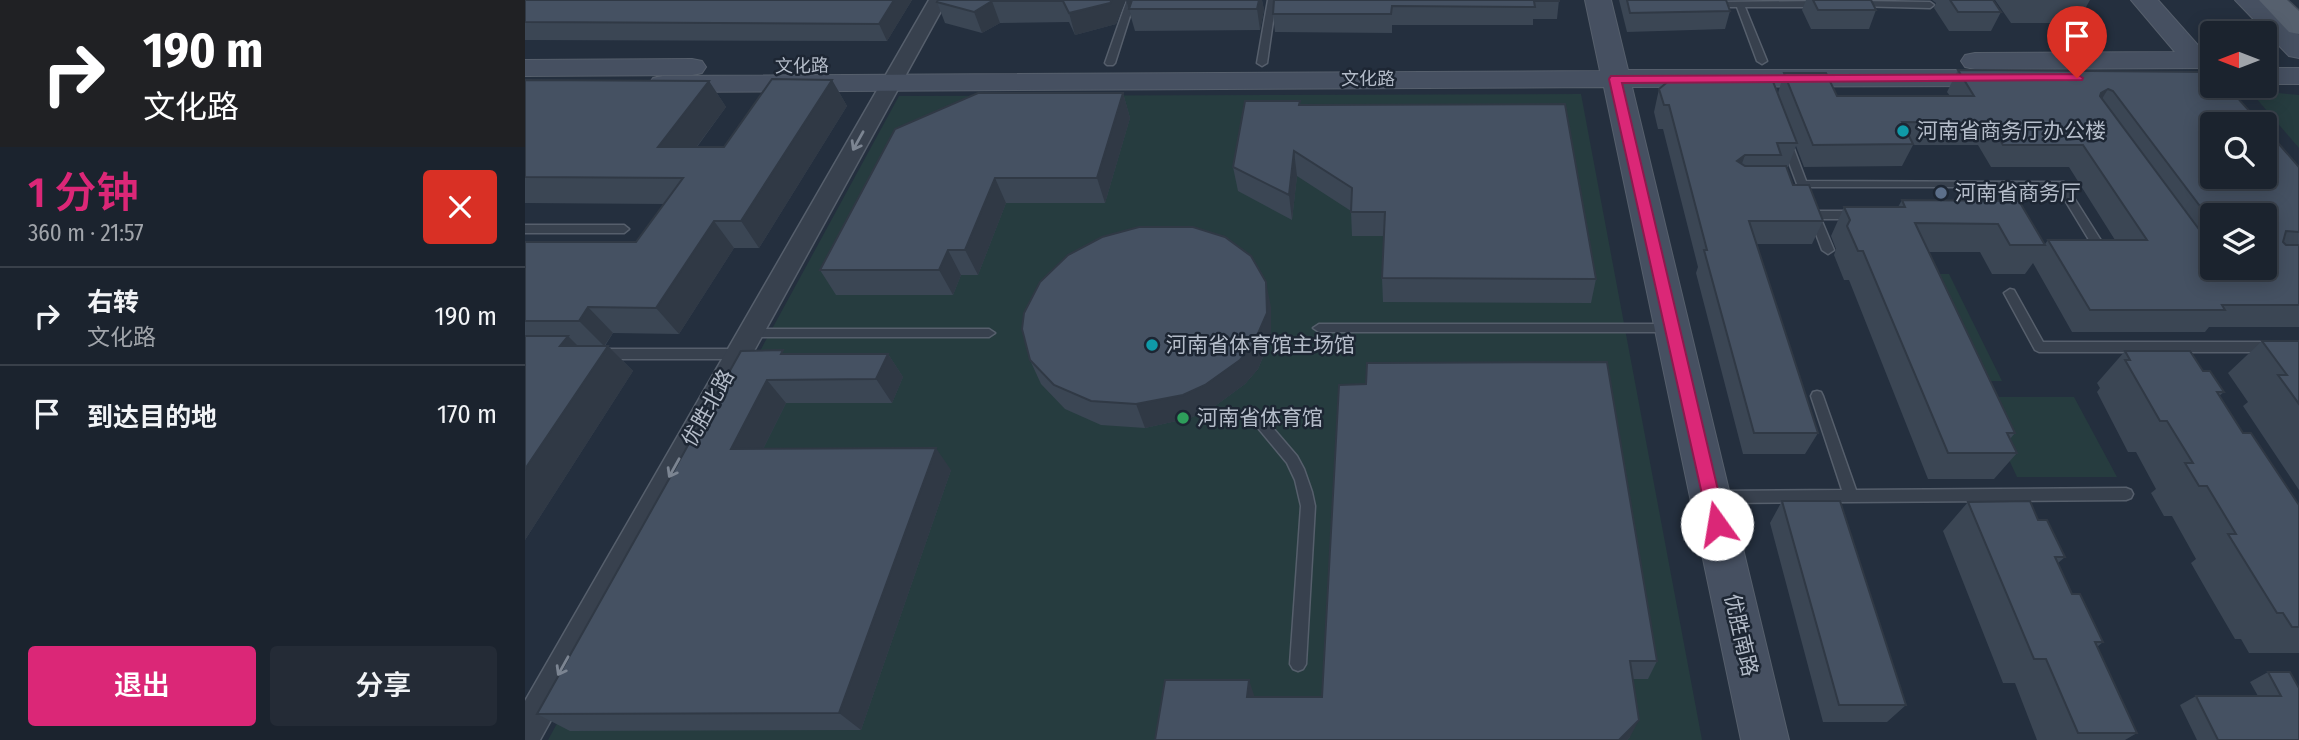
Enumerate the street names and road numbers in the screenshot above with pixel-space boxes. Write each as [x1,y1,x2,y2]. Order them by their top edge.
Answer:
street label: 文化路 [775,55,829,77]
street label: 文化路 [1341,68,1395,90]
street label: 优胜北路 [676,365,740,451]
street label: 优胜南路 [1719,591,1763,679]

